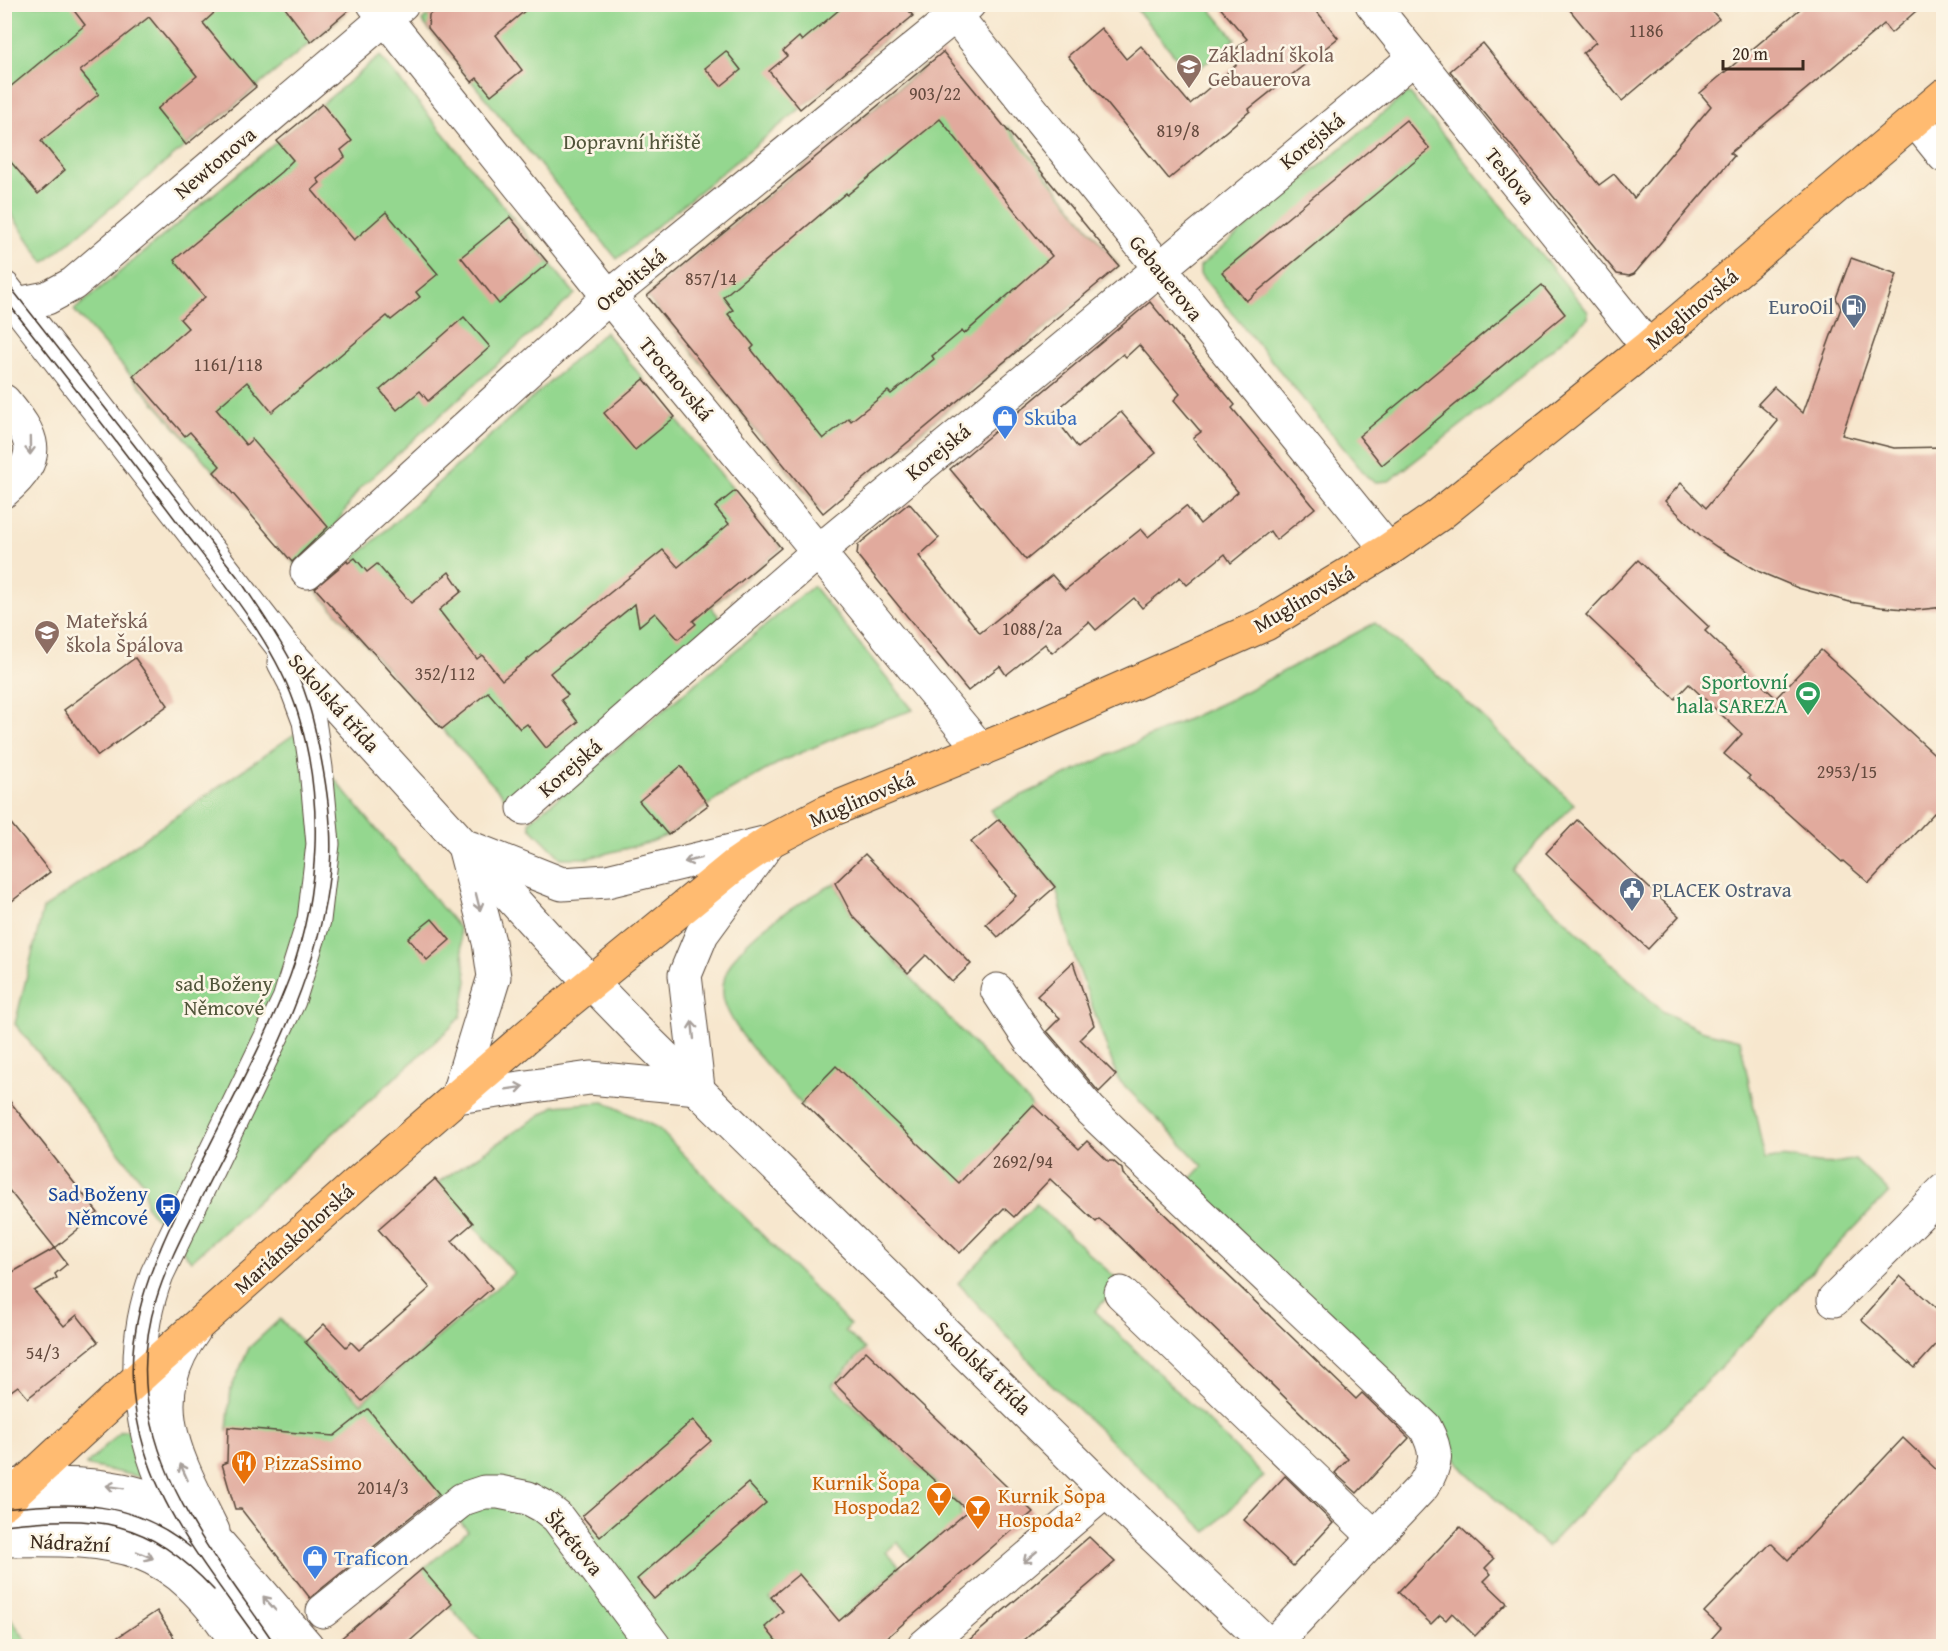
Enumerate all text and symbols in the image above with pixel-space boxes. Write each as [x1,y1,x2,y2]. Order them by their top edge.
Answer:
house number: 1186 [1629,17,1663,44]
scale bar [1723,33,1802,71]
place label: Základní škola Gebauerova [1208,39,1334,94]
text: 20 m [1732,40,1768,67]
school or university icon: Základní škola Gebauerova [1174,52,1204,90]
house number: 903/22 [909,80,961,107]
street label: Korejská [1272,105,1351,177]
house number: 819/8 [1156,117,1200,144]
street label: Newtonova [167,119,262,206]
park label: Dopravní hřiště [563,126,701,157]
street label: Teslova [1478,141,1543,211]
street label: Gebauerova [1122,228,1211,327]
street label: Orebitská [589,241,673,319]
street label: Muglinovská [1639,261,1745,357]
house number: 857/14 [685,265,737,292]
place label: EuroOil [1768,291,1834,322]
fuel station icon: EuroOil [1839,292,1869,330]
street label: Trocnovská [632,330,721,428]
house number: 1161/118 [193,351,263,378]
place label: Skuba [1024,402,1077,433]
shop icon: Skuba [990,403,1020,441]
street label: Korejská [898,416,977,488]
one-way arrow [24,436,35,456]
street label: Muglinovská [1247,557,1360,640]
place label: Mateřská škola Špálova [66,605,183,660]
house number: 1088/2a [1002,615,1063,642]
school or university icon: Mateřská škola Špálova [32,618,62,656]
street label: Sokolská třída [281,646,388,759]
house number: 352/112 [415,660,475,687]
place label: Sportovní hala SAREZA [1676,666,1789,721]
sports icon: Sportovní hala SAREZA [1793,679,1823,717]
street label: Korejská [531,731,609,804]
house number: 2953/15 [1817,758,1877,785]
street label: Muglinovská [804,762,920,835]
one-way arrow [684,854,703,866]
place label: PLACEK Ostrava [1652,874,1792,905]
public building icon: PLACEK Ostrava [1617,875,1647,913]
one-way arrow [473,892,485,911]
park label: sad Boženy Němcové [175,968,274,1023]
one-way arrow [687,1020,698,1040]
one-way arrow [505,1083,524,1094]
house number: 2692/94 [993,1148,1053,1175]
street label: Mariánskohorská [227,1176,361,1301]
place label: Sad Boženy Němcové [48,1178,149,1233]
bus stop icon: Sad Boženy Němcové [153,1191,183,1229]
street label: Sokolská třída [928,1313,1039,1422]
house number: 54/3 [26,1339,60,1366]
place label: PizzaSsimo [264,1447,362,1478]
restaurant icon: PizzaSsimo [229,1448,259,1486]
one-way arrow [178,1463,189,1481]
place label: Kurnik Šopa Hospoda2 [812,1467,920,1522]
house number: 2014/3 [357,1474,409,1501]
bar icon: Kurnik Šopa Hospoda2 [924,1480,954,1518]
place label: Kurnik Šopa Hospoda² [998,1480,1106,1535]
one-way arrow [105,1482,125,1493]
bar icon: Kurnik Šopa Hospoda² [963,1493,993,1531]
street label: Škrétova [538,1503,611,1582]
street label: Nádražní [29,1525,112,1560]
place label: Traficon [334,1542,409,1573]
shop icon: Traficon [300,1543,330,1581]
one-way arrow [135,1550,153,1561]
one-way arrow [1022,1550,1038,1563]
one-way arrow [262,1595,276,1611]

